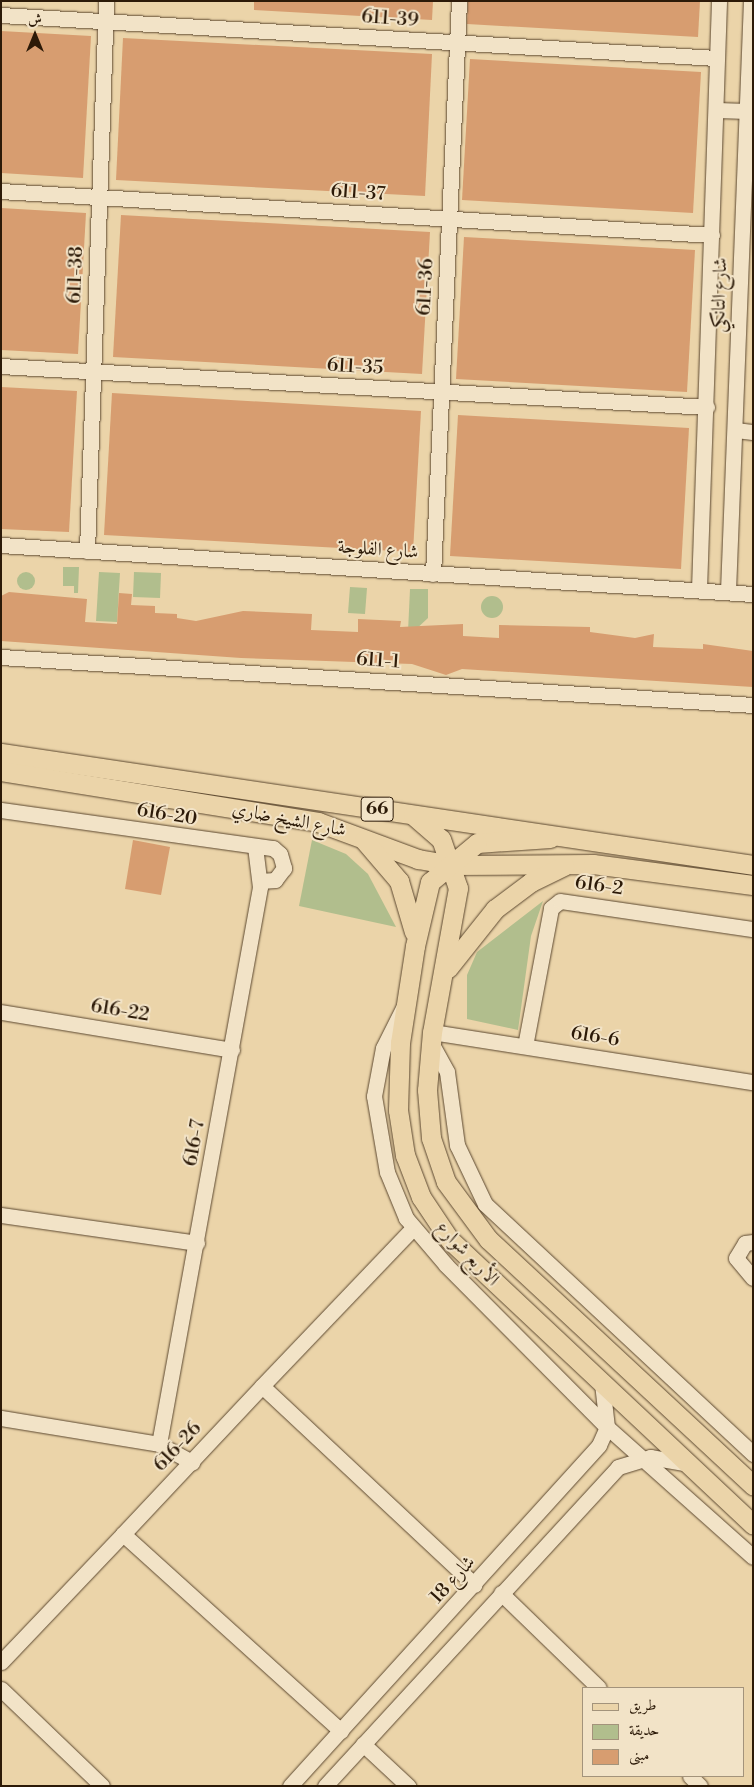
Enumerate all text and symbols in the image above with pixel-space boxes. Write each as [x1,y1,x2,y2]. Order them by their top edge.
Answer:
street label: 611-39 [361,6,419,32]
north arrow [10,10,60,60]
text: ش [28,11,42,29]
street label: 611-37 [330,180,386,206]
street label: 611-38 [64,246,88,304]
street label: شارع التانكي [707,257,733,333]
street label: 611-36 [413,258,439,316]
street label: 611-35 [326,354,384,380]
street label: شارع الفلوجة [337,536,419,564]
street label: 611-1 [355,648,401,674]
road number: 66 [360,794,394,824]
street label: شارع الشيخ ضاري [230,798,348,842]
street label: 616-20 [135,799,199,831]
street label: 616-2 [573,871,625,901]
street label: 616-22 [89,995,151,1027]
street label: 616-6 [569,1022,621,1052]
street label: 616-7 [180,1118,210,1168]
street label: الأربع شوارع [430,1217,504,1291]
street label: 616-26 [149,1417,207,1477]
street label: شارع 18 [426,1551,480,1609]
legend [582,1687,744,1777]
text: طريق [629,1696,656,1715]
text: حديقة [629,1721,659,1740]
text: مبنى [629,1746,649,1765]

